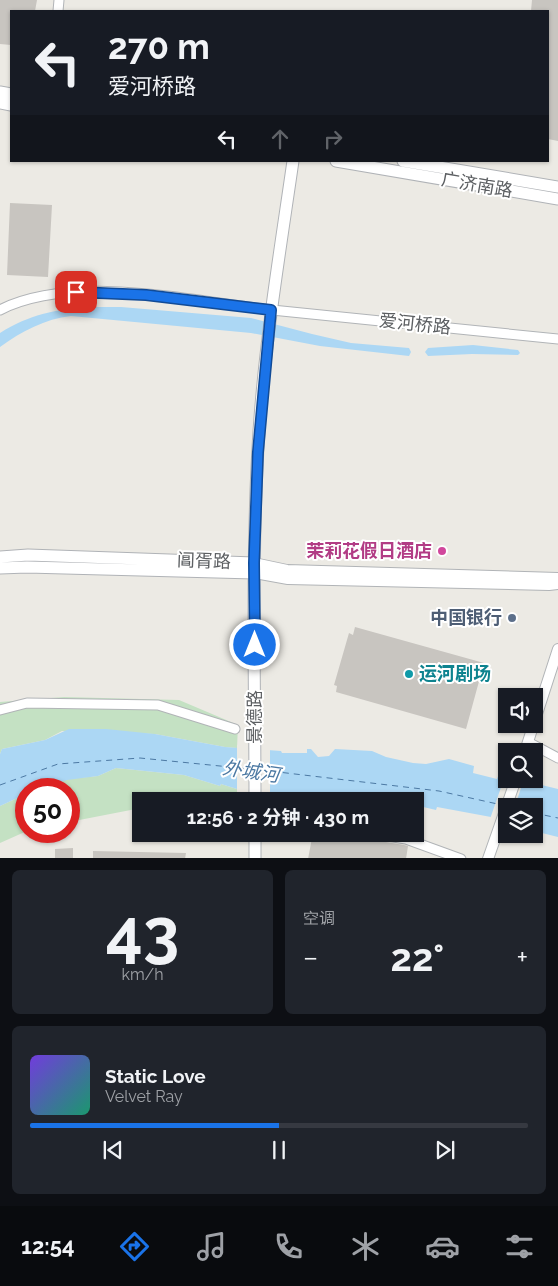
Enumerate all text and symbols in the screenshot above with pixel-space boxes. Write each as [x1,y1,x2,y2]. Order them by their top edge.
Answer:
text: 270 m [108,26,210,67]
icon: left [25,30,90,95]
text: 爱河桥路 [108,73,196,99]
icon: left [213,125,241,153]
icon: ahead [266,125,294,153]
icon: right [319,125,347,153]
street label: 广济南路 [440,168,514,201]
pin [55,271,97,313]
icon: arrive [62,278,90,306]
street label: 爱河桥路 [378,309,452,338]
place label: 茉莉花假日酒店 [306,540,432,561]
marker: 茉莉花假日酒店 [436,545,448,557]
street label: 阊胥路 [177,549,231,572]
place label: 中国银行 [430,607,502,628]
marker: 中国银行 [506,612,518,624]
position arrow [228,618,280,670]
place label: 运河剧场 [419,663,491,684]
marker: 运河剧场 [403,668,415,680]
map controls [498,688,543,843]
button: sound [498,688,543,733]
street label: 景德路 [244,690,265,744]
button: search [498,743,543,788]
water label: 外城河 [221,756,285,786]
speed limit sign: 50 [15,778,80,843]
button: layers [498,798,543,843]
text: 12:56 · 2 分钟 · 430 m [187,806,369,828]
text: 43 [106,894,179,970]
text: 空调 [303,909,335,928]
text: 22° [391,935,444,980]
text: − [303,941,318,974]
text: + [516,941,528,974]
text: km/h [121,965,164,984]
text: Static Love [105,1065,206,1087]
text: Velvet Ray [105,1087,183,1106]
icon: previous [99,1136,127,1164]
icon: pause [265,1136,293,1164]
icon: next [431,1136,459,1164]
icon: directions [117,1229,152,1264]
icon: music [194,1229,229,1264]
icon: phone [271,1229,306,1264]
icon: climate [348,1229,383,1264]
icon: car [425,1229,460,1264]
icon: filters [502,1229,537,1264]
text: 12:54 [21,1233,75,1259]

